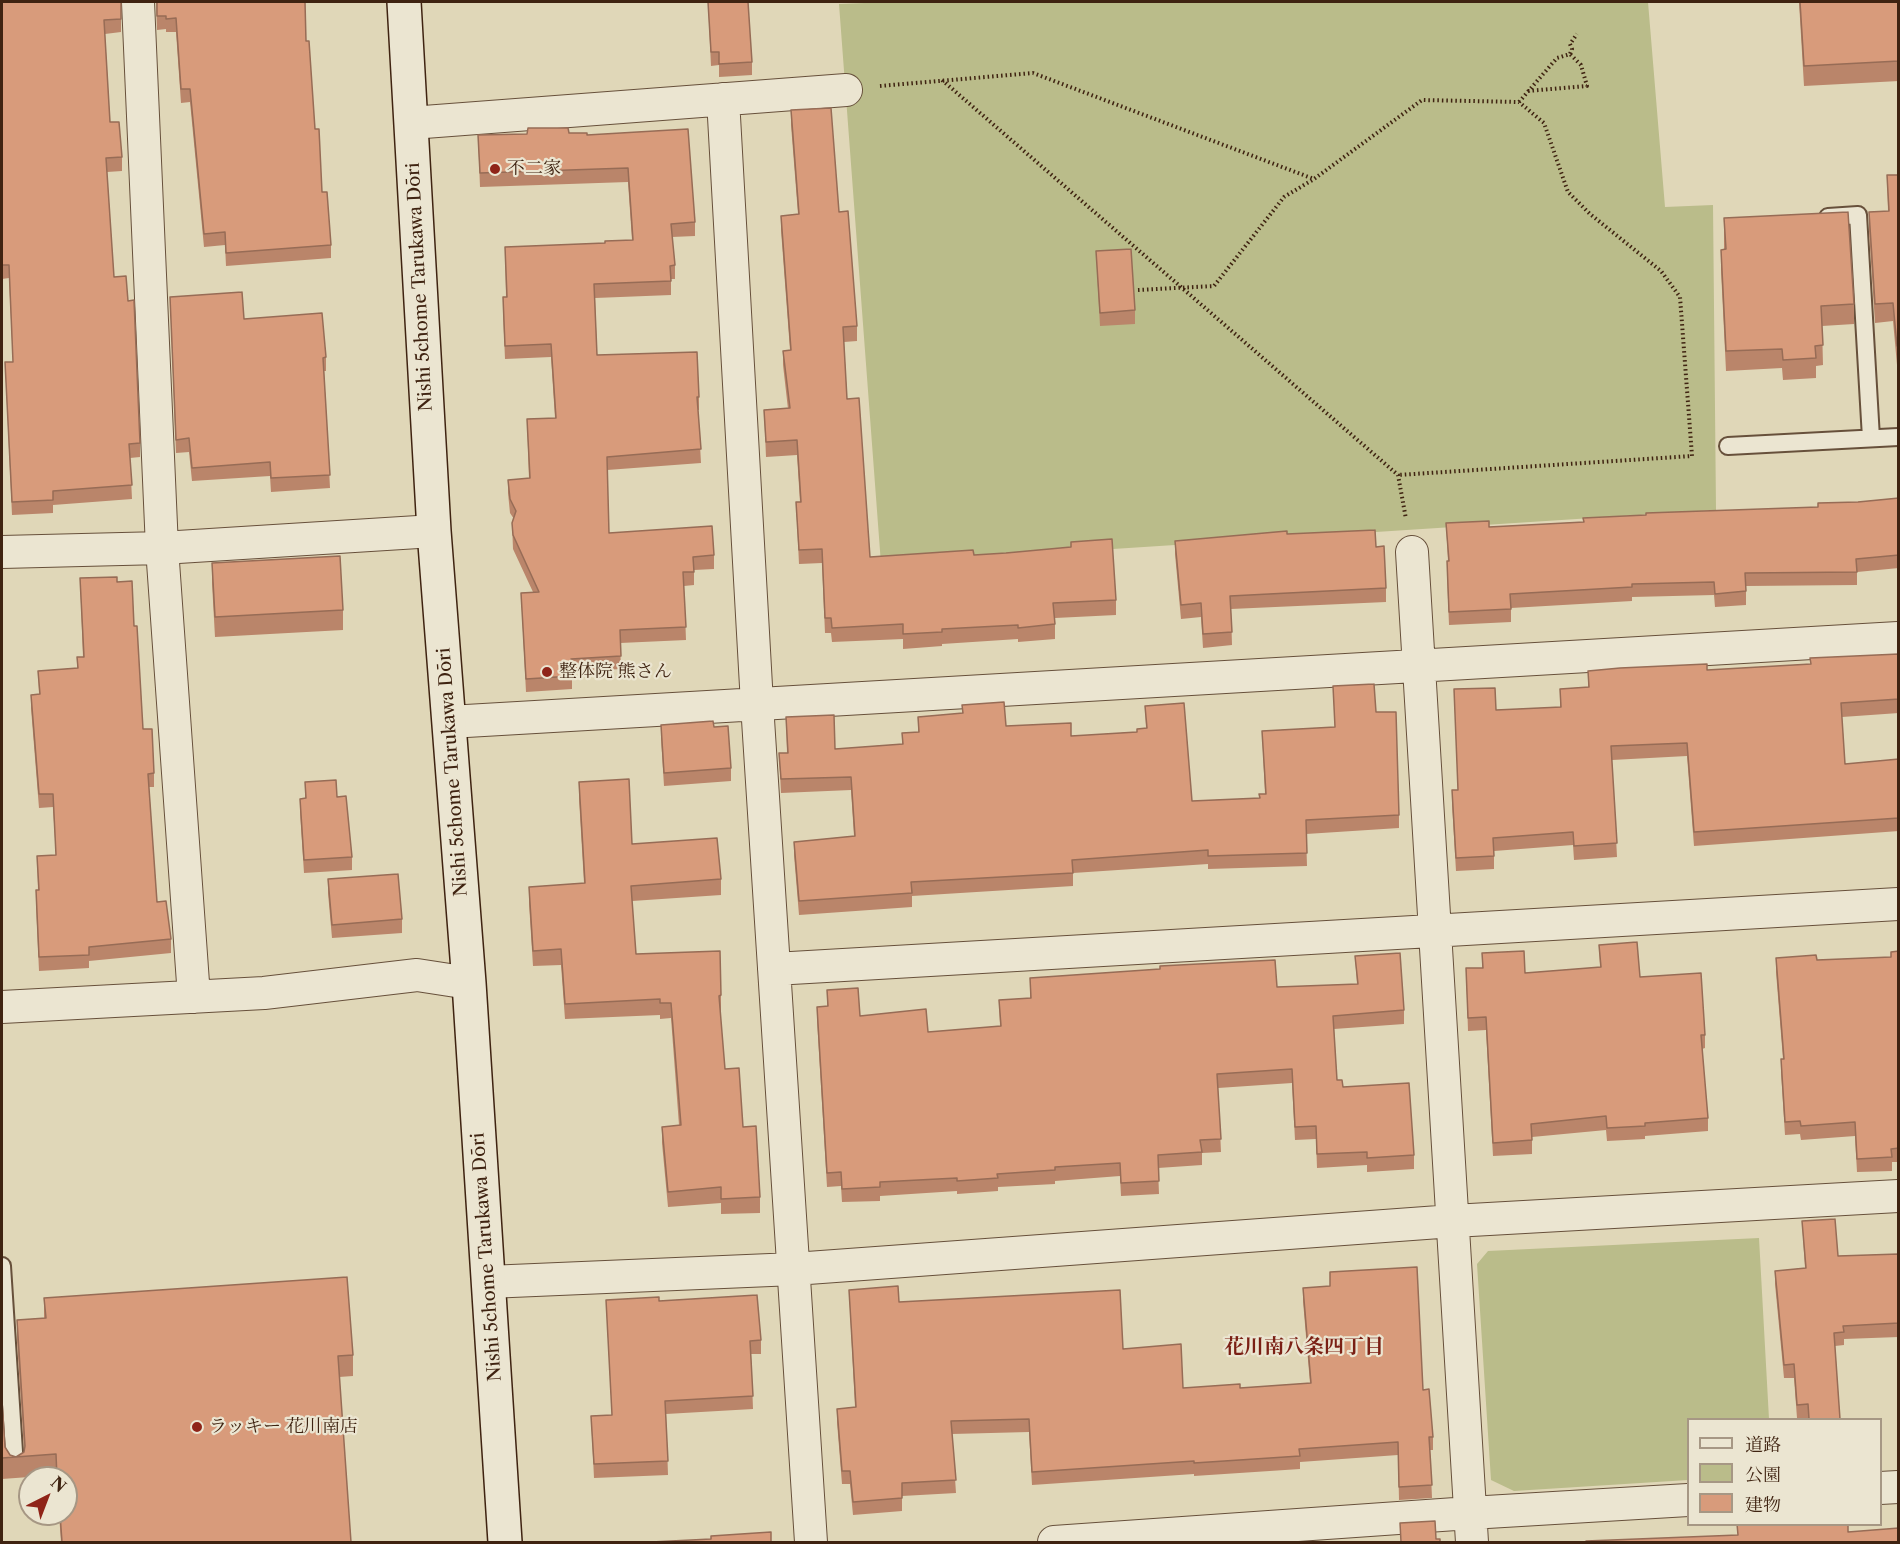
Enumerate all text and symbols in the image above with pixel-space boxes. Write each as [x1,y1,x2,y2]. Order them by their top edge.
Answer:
place label: 不二家 [507,158,561,180]
street label: Nishi 5chome Tarukawa Dōri [403,162,437,412]
marker: 不二家 [488,162,502,176]
street label: Nishi 5chome Tarukawa Dōri [434,647,472,897]
place label: 整体院 熊さん [559,661,672,683]
marker: 整体院 熊さん [540,665,554,679]
street label: Nishi 5chome Tarukawa Dōri [468,1132,506,1382]
district label: 花川南八条四丁目 [1224,1335,1384,1359]
place label: ラッキー 花川南店 [209,1416,358,1438]
legend [1687,1418,1882,1526]
marker: ラッキー 花川南店 [190,1420,204,1434]
text: 道路 [1745,1434,1781,1456]
text: 公園 [1745,1464,1781,1486]
north arrow [18,1466,78,1526]
text: N [47,1472,71,1496]
text: 建物 [1745,1494,1781,1516]

